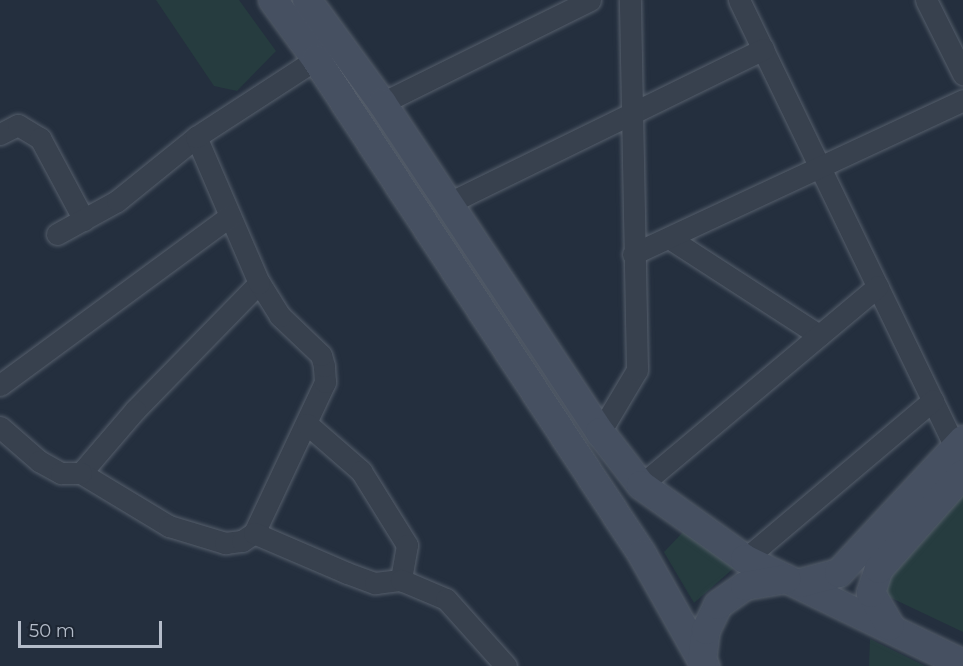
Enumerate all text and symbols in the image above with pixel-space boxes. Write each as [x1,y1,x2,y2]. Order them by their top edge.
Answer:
scale bar [21,609,165,647]
text: 50 m [29,620,75,642]

